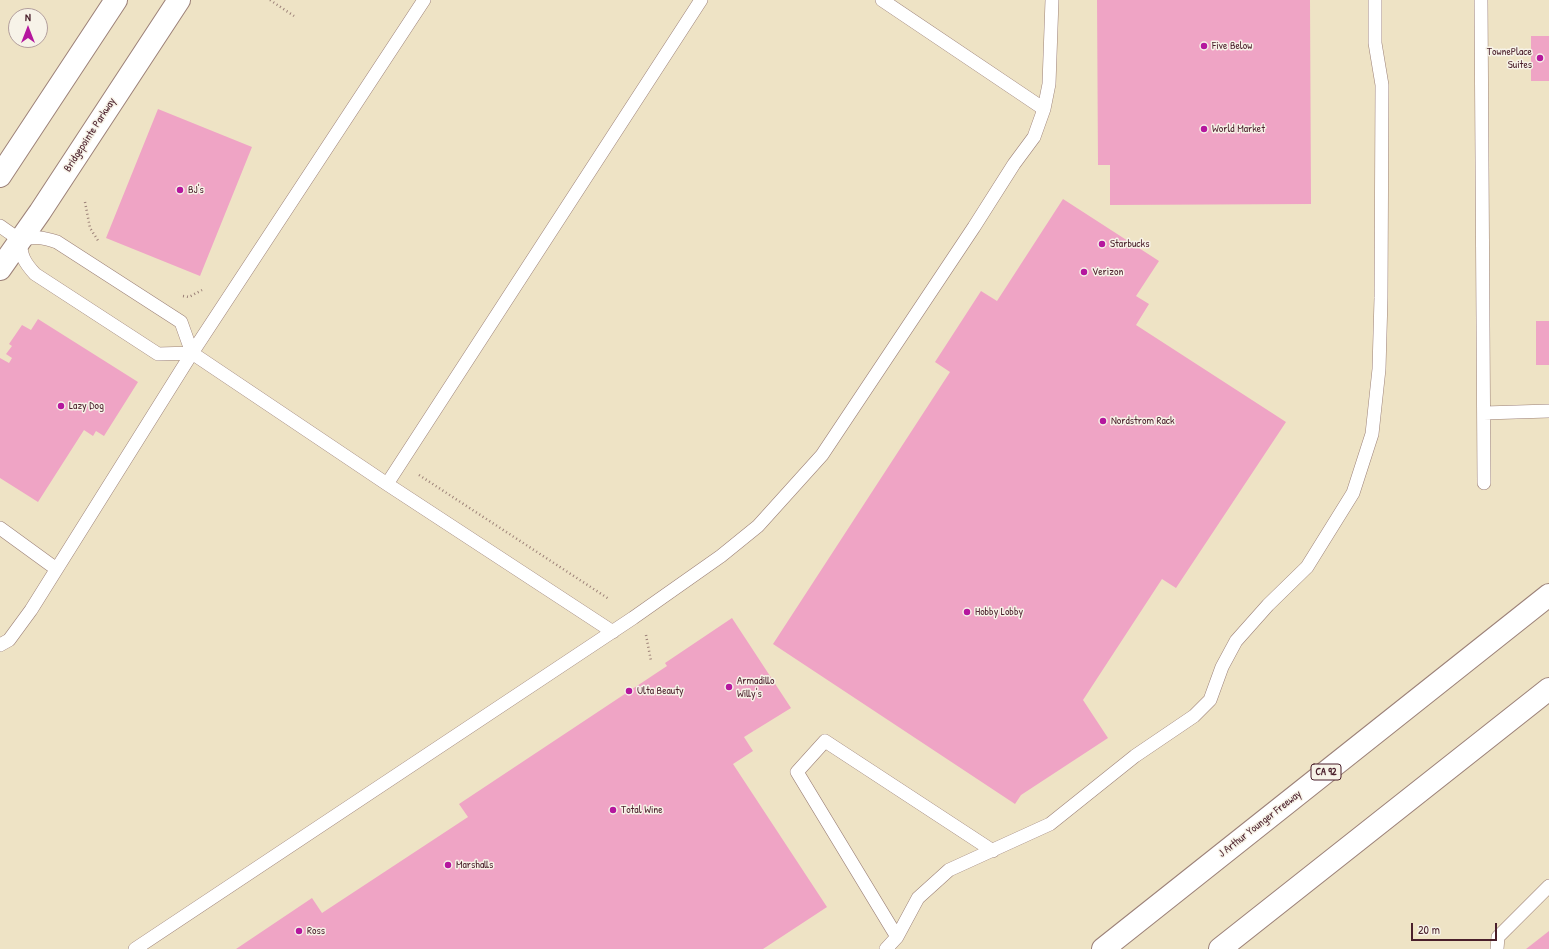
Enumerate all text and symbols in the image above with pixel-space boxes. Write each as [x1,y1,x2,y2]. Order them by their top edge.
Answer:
north arrow [8,8,48,48]
text: N [25,10,31,24]
place label: Five Below [1212,39,1252,53]
marker: Five Below [1199,41,1209,51]
place label: TownePlace Suites [1487,45,1532,71]
marker: TownePlace Suites [1535,53,1545,63]
street label: Bridgepointe Parkway [61,96,119,174]
place label: World Market [1212,122,1265,136]
marker: World Market [1199,124,1209,134]
place label: BJ's [188,183,204,197]
marker: BJ's [175,185,185,195]
place label: Starbucks [1110,237,1149,251]
marker: Starbucks [1097,239,1107,249]
place label: Verizon [1092,265,1123,279]
marker: Verizon [1079,267,1089,277]
place label: Lazy Dog [69,399,104,413]
marker: Lazy Dog [56,401,66,411]
place label: Nordstrom Rack [1111,414,1175,428]
marker: Nordstrom Rack [1098,416,1108,426]
place label: Hobby Lobby [975,605,1023,619]
marker: Hobby Lobby [962,607,972,617]
place label: Armadillo Willy's [737,674,774,700]
marker: Armadillo Willy's [724,682,734,692]
place label: Ulta Beauty [637,684,684,698]
marker: Ulta Beauty [624,686,634,696]
road number: CA 92 [1311,764,1341,780]
street label: J Arthur Younger Freeway [1216,788,1304,860]
place label: Total Wine [621,803,663,817]
marker: Total Wine [608,805,618,815]
place label: Marshalls [456,858,493,872]
marker: Marshalls [443,860,453,870]
scale bar [1413,915,1499,941]
text: 20 m [1418,921,1440,938]
place label: Ross [307,924,325,938]
marker: Ross [294,926,304,936]

